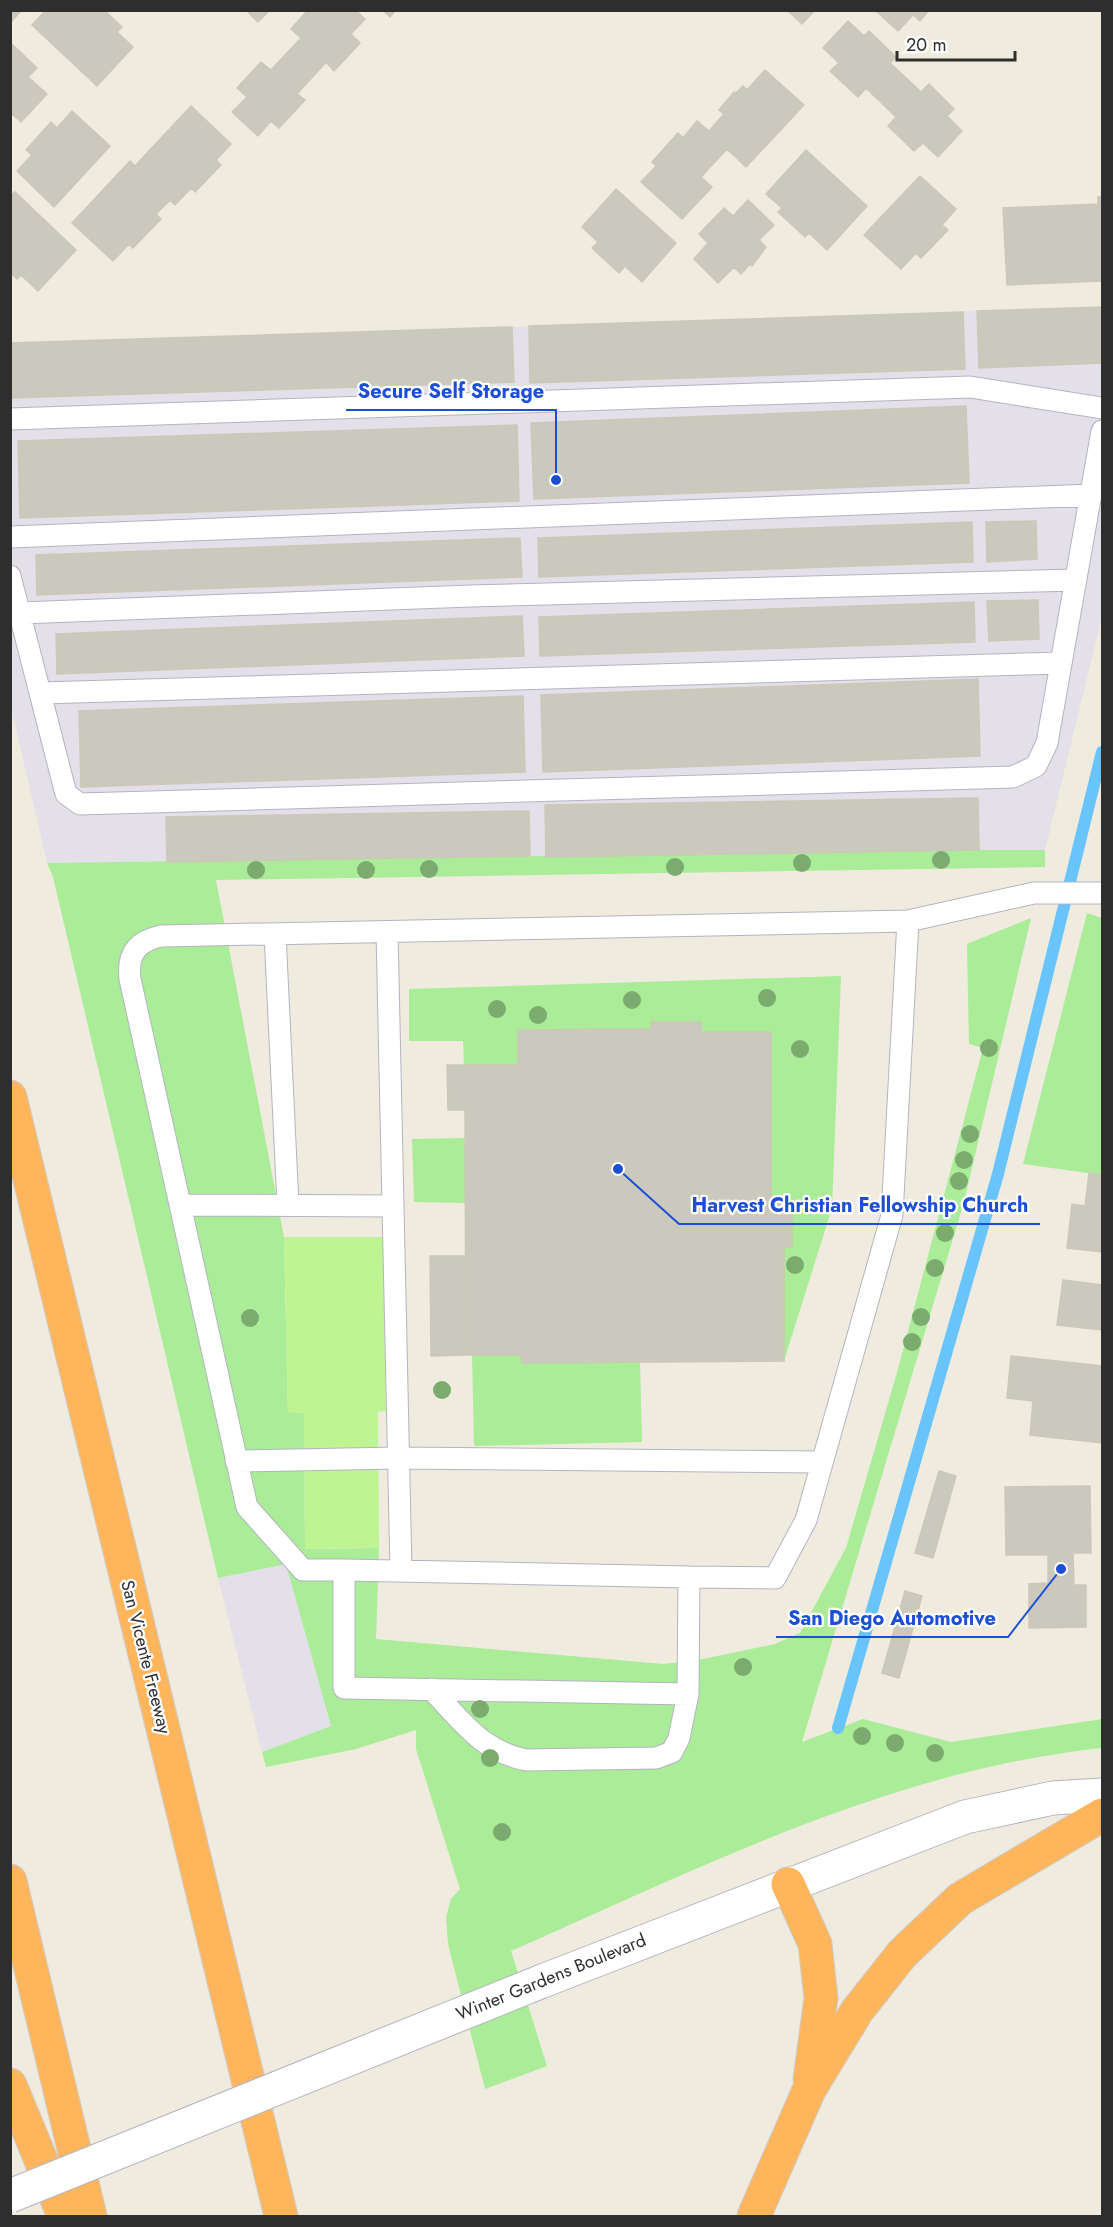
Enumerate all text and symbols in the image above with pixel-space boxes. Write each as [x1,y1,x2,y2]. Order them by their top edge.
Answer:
scale bar [897,24,1016,62]
text: 20 m [906,32,946,58]
callout: Secure Self Storage [346,372,556,410]
text: Secure Self Storage [358,377,544,406]
callout: Harvest Christian Fellowship Church [679,1186,1040,1224]
text: Harvest Christian Fellowship Church [692,1191,1028,1220]
street label: San Vicente Freeway [114,1577,178,1737]
callout: San Diego Automotive [776,1599,1008,1637]
text: San Diego Automotive [788,1604,996,1633]
street label: Winter Gardens Boulevard [452,1927,650,2027]

